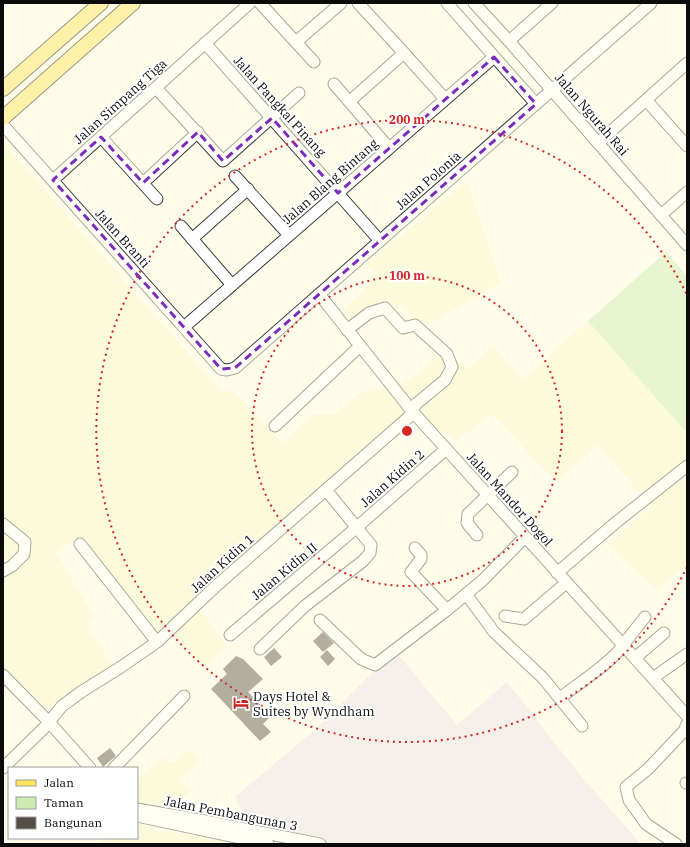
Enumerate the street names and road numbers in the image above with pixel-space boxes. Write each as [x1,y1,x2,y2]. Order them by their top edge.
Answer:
street label: Jalan Pangkal Pinang [230,52,330,160]
street label: Jalan Simpang Tiga [70,55,171,148]
street label: Jalan Ngurah Rai [551,69,632,159]
street label: Jalan Blang Bintang [279,135,382,228]
street label: Jalan Polonia [392,147,465,213]
street label: Jalan Branti [92,205,154,271]
street label: Jalan Kidin 2 [357,446,428,511]
street label: Jalan Mandor Dogol [463,449,556,550]
street label: Jalan Kidin 1 [187,530,258,596]
street label: Jalan Kidin II [248,539,321,604]
street label: Jalan Pembangunan 3 [163,792,299,835]

